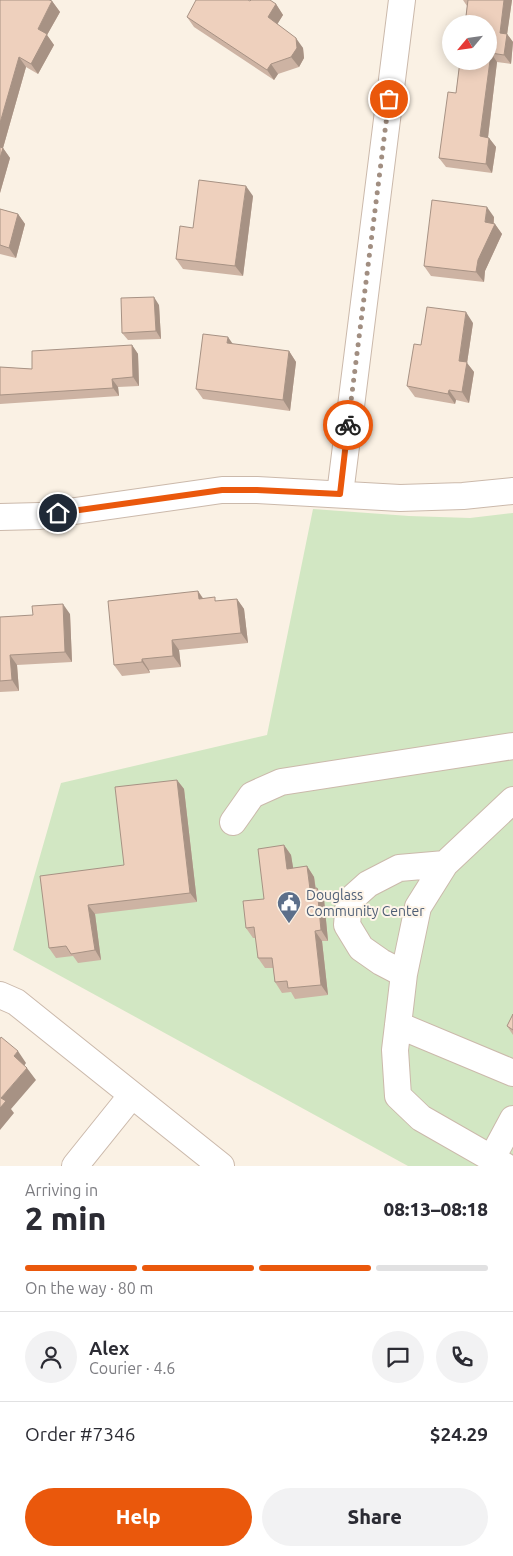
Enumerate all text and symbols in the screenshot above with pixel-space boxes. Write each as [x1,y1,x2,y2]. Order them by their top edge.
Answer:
north arrow [442,15,498,70]
map controls [442,15,497,70]
pin [368,78,410,120]
icon: bag [375,85,403,113]
courier [323,400,373,450]
icon: bike [334,411,362,439]
pin [37,492,79,534]
icon: home [44,499,72,527]
place label: Douglass Community Center [306,887,425,919]
public building icon: Douglass Community Center [276,890,302,924]
text: Arriving in [25,1181,98,1199]
text: 08:13–08:18 [383,1198,488,1220]
text: 2 min [25,1200,106,1236]
text: On the way · 80 m [25,1279,153,1297]
button: person [25,1331,77,1383]
button: chat [372,1331,424,1383]
button: phone [436,1331,488,1383]
text: Alex [89,1337,129,1359]
text: Courier · 4.6 [89,1359,175,1377]
text: Order #7346 [25,1423,135,1445]
text: $24.29 [430,1423,488,1445]
button: Help [25,1488,252,1546]
button: Share [262,1488,488,1546]

